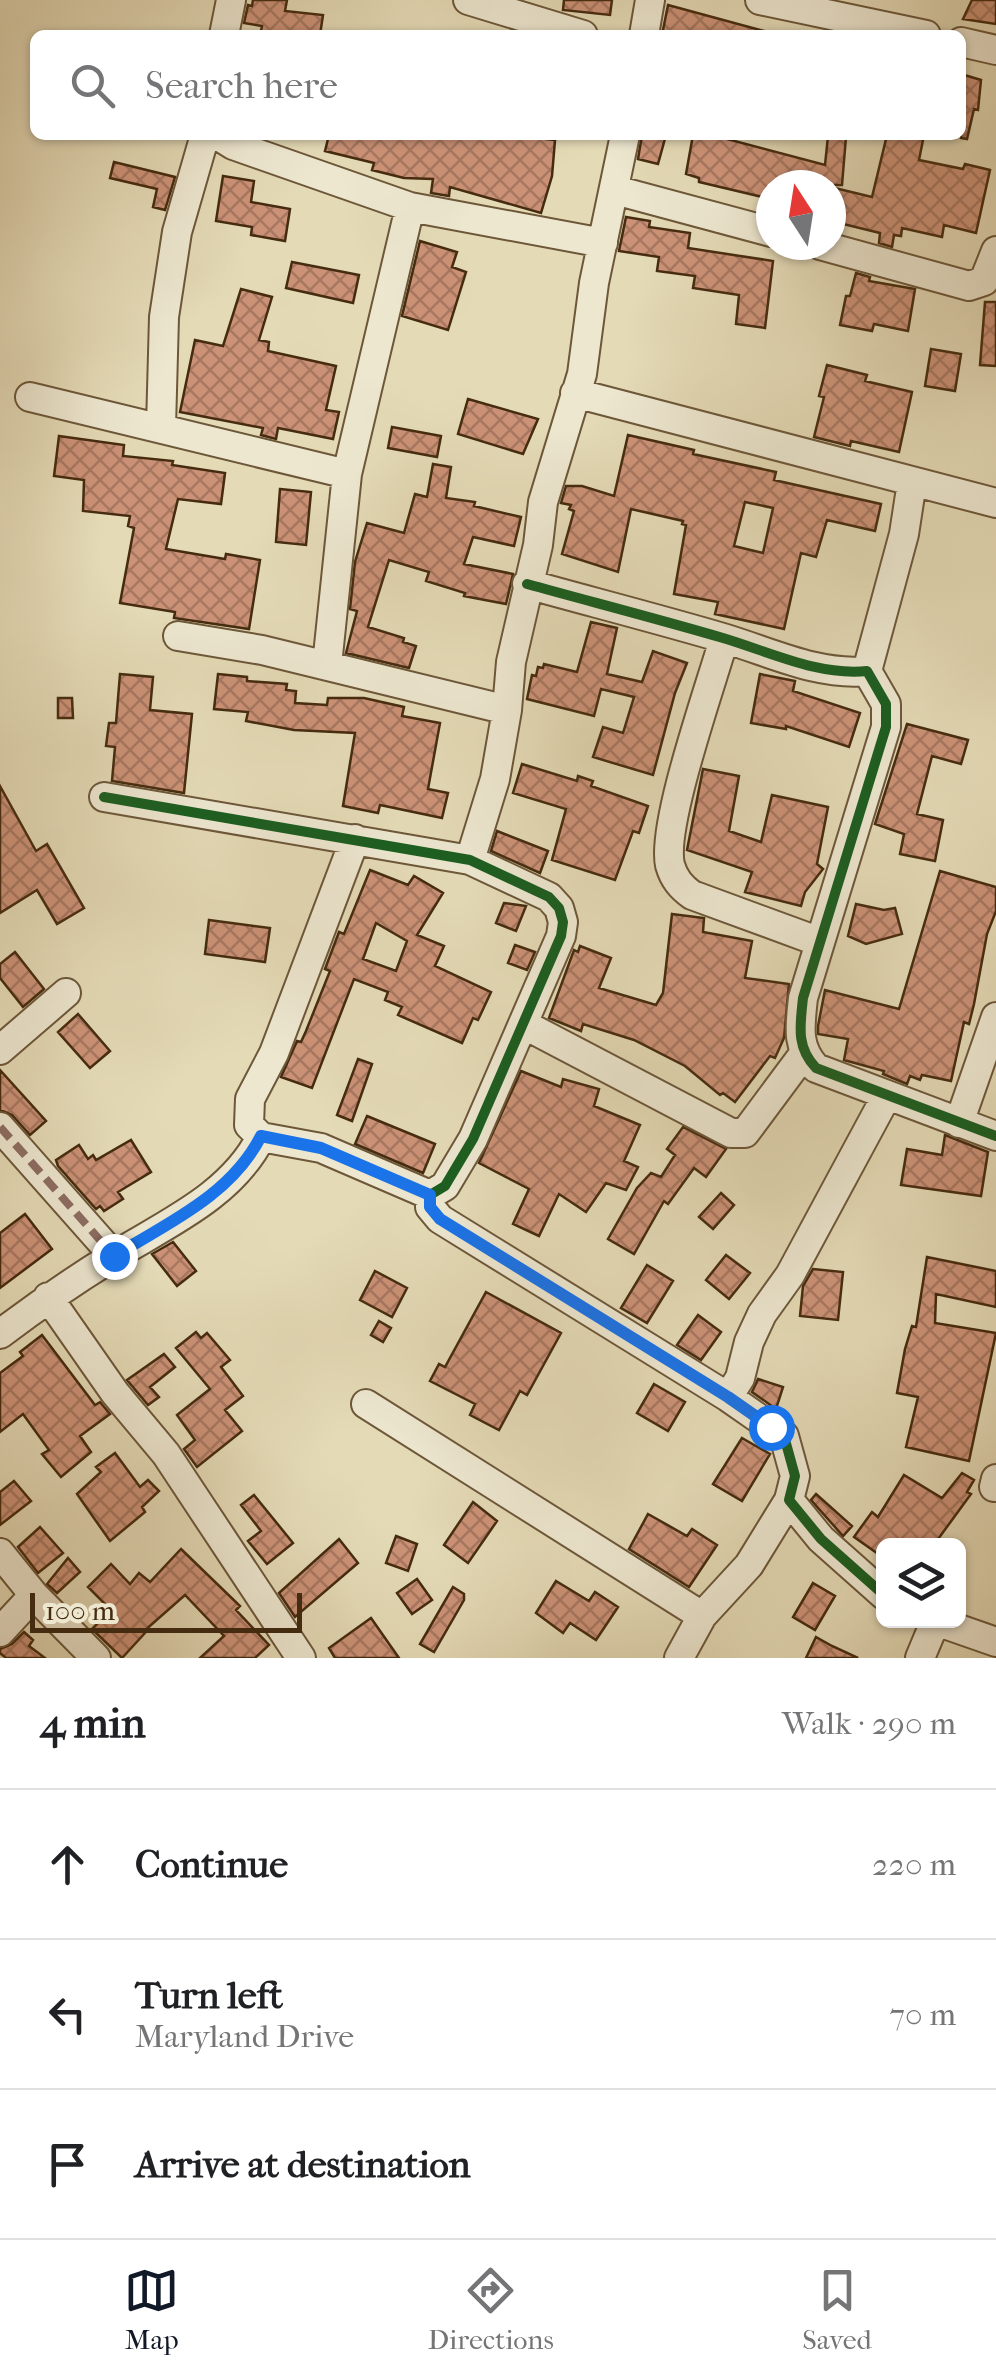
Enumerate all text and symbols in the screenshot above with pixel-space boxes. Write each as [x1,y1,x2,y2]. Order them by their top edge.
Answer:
search box [30,30,966,140]
icon: search [65,58,120,113]
text: Search here [145,63,338,108]
north arrow [756,170,846,260]
route end [92,1234,138,1280]
route start [749,1405,795,1451]
map controls [876,1538,966,1628]
button: layers [876,1538,966,1628]
scale bar [30,1588,302,1632]
text: 100 m [45,1594,115,1627]
text: 4 min [40,1699,146,1748]
text: Walk · 290 m [782,1705,956,1742]
icon: ahead [40,1837,95,1892]
text: Continue [135,1842,288,1887]
text: 220 m [872,1846,956,1883]
text: Turn left [135,1973,283,2018]
icon: left [40,1987,95,2042]
text: 70 m [890,1996,956,2033]
text: Maryland Drive [135,2018,354,2055]
icon: arrive [40,2137,95,2192]
text: Arrive at destination [135,2142,471,2187]
tab: Map [124,2263,179,2356]
tab: Directions [428,2263,554,2356]
tab: Saved [802,2263,872,2356]

